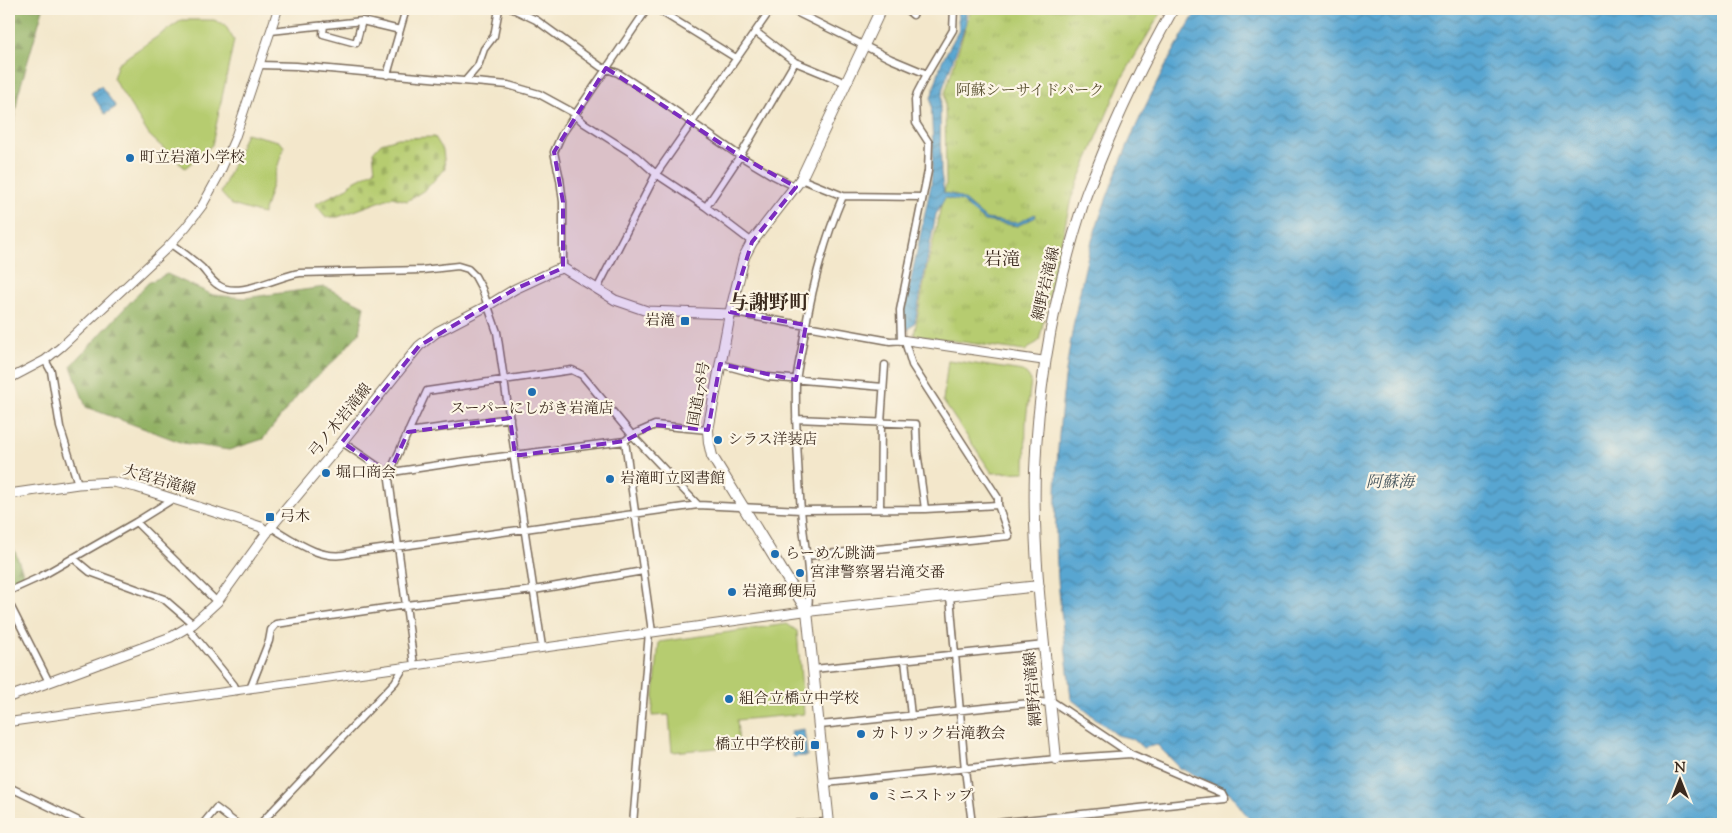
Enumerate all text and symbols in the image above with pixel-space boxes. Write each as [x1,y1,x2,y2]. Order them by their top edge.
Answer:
park label: 阿蘇シーサイドパーク [956,81,1104,102]
place label: 町立岩滝小学校 [140,148,245,169]
marker: 町立岩滝小学校 [124,152,136,164]
street label: 網野岩滝線 [1028,245,1066,323]
district label: 岩滝 [984,248,1020,274]
district label: 与謝野町 [729,290,810,319]
place label: 岩滝 [645,311,675,332]
marker: 岩滝 [679,315,691,327]
street label: 国道178号 [684,360,716,428]
street label: 弓ノ木岩滝線 [305,379,377,463]
marker: スーパーにしがき岩滝店 [526,386,538,398]
place label: スーパーにしがき岩滝店 [450,399,614,420]
place label: シラス洋装店 [728,430,818,451]
marker: シラス洋装店 [712,434,724,446]
street label: 大宮岩滝線 [120,461,198,501]
place label: 堀口商会 [336,463,396,484]
marker: 堀口商会 [320,467,332,479]
place label: 岩滝町立図書館 [620,469,725,490]
water label: 阿蘇海 [1366,472,1417,495]
marker: 岩滝町立図書館 [604,473,616,485]
place label: 弓木 [280,507,310,528]
marker: 弓木 [264,511,276,523]
place label: らーめん跳満 [785,544,875,565]
marker: らーめん跳満 [769,548,781,560]
place label: 宮津警察署岩滝交番 [810,563,945,584]
marker: 宮津警察署岩滝交番 [794,567,806,579]
place label: 岩滝郵便局 [742,582,817,603]
marker: 岩滝郵便局 [726,586,738,598]
street label: 網野岩滝線 [1020,651,1048,727]
place label: 組合立橋立中学校 [739,689,859,710]
marker: 組合立橋立中学校 [723,693,735,705]
place label: カトリック岩滝教会 [871,724,1005,745]
marker: カトリック岩滝教会 [855,728,867,740]
place label: 橋立中学校前 [715,735,805,756]
marker: 橋立中学校前 [809,739,821,751]
north arrow [1654,756,1704,806]
text: N [1674,759,1686,779]
place label: ミニストップ [884,786,974,807]
marker: ミニストップ [868,790,880,802]

